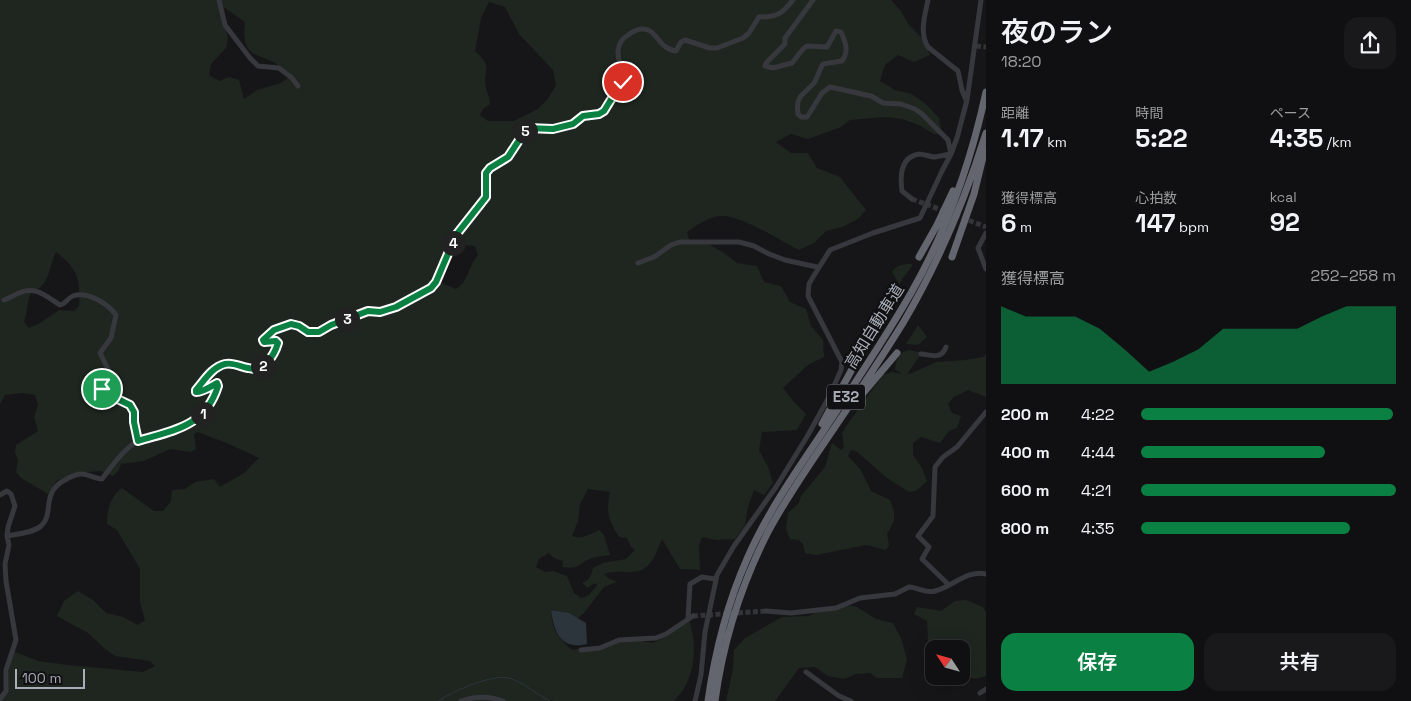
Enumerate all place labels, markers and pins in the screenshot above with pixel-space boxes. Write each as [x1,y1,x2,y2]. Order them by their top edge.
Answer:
pin [602,61,644,103]
pin: 5 [512,118,538,144]
pin: 4 [440,230,466,256]
pin: 3 [334,306,360,332]
pin: 2 [250,354,276,378]
pin [81,368,123,410]
pin: 1 [190,402,216,426]

